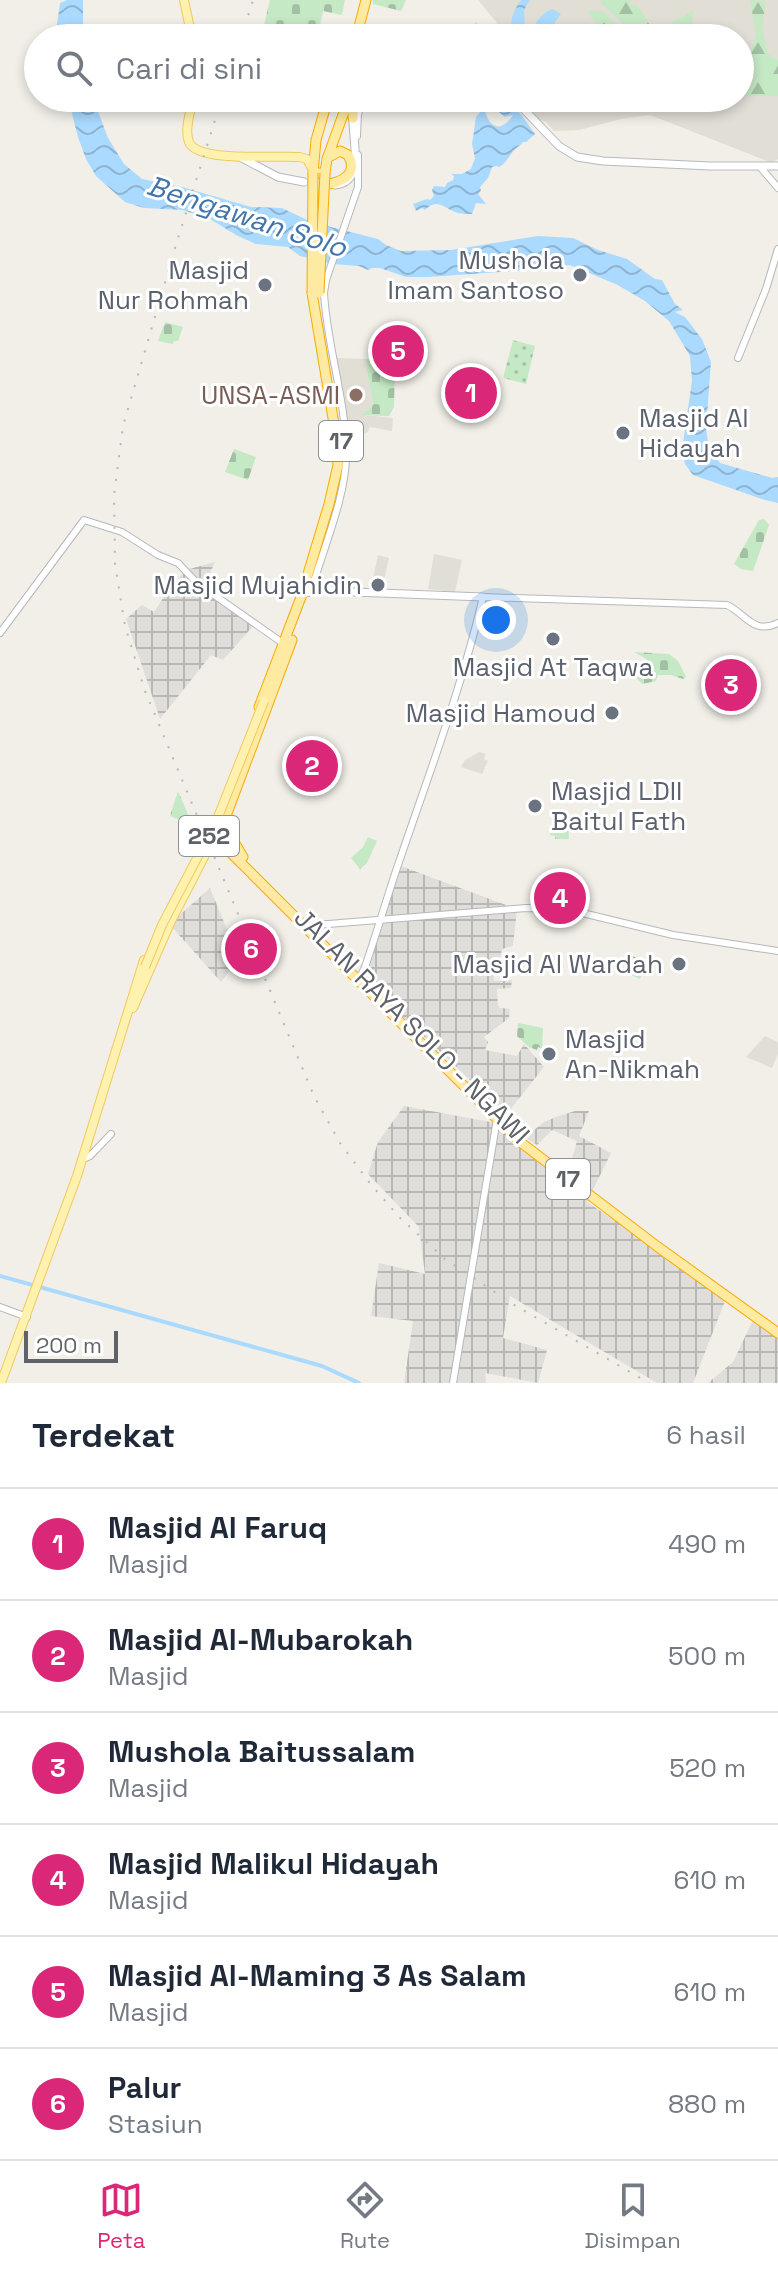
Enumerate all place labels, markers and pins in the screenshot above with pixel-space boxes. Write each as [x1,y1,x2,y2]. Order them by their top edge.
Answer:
place label: Mushola Imam Santoso [388,243,564,307]
place label: Masjid Nur Rohmah [98,253,249,317]
marker: Mushola Imam Santoso [571,266,589,284]
marker: Masjid Nur Rohmah [256,276,274,294]
pin: 5 [372,321,424,381]
pin: 1 [445,363,497,423]
place label: UNSA-ASMI [201,378,340,412]
marker: UNSA-ASMI [347,386,365,404]
place label: Masjid Al Hidayah [639,401,749,465]
marker: Masjid Al Hidayah [614,424,632,442]
place label: Masjid Mujahidin [154,568,362,602]
marker: Masjid Mujahidin [369,576,387,594]
marker: Masjid At Taqwa [544,630,562,648]
place label: Masjid At Taqwa [453,650,653,684]
pin: 3 [705,655,757,715]
place label: Masjid Hamoud [406,696,596,730]
marker: Masjid Hamoud [603,704,621,722]
pin: 2 [286,736,338,796]
place label: Masjid LDII Baitul Fath [551,774,686,838]
marker: Masjid LDII Baitul Fath [526,797,544,815]
pin: 4 [534,868,586,928]
pin: 6 [225,919,277,979]
place label: Masjid Al Wardah [452,947,663,981]
marker: Masjid Al Wardah [670,955,688,973]
place label: Masjid An-Nikmah [565,1022,700,1086]
marker: Masjid An-Nikmah [540,1045,558,1063]

